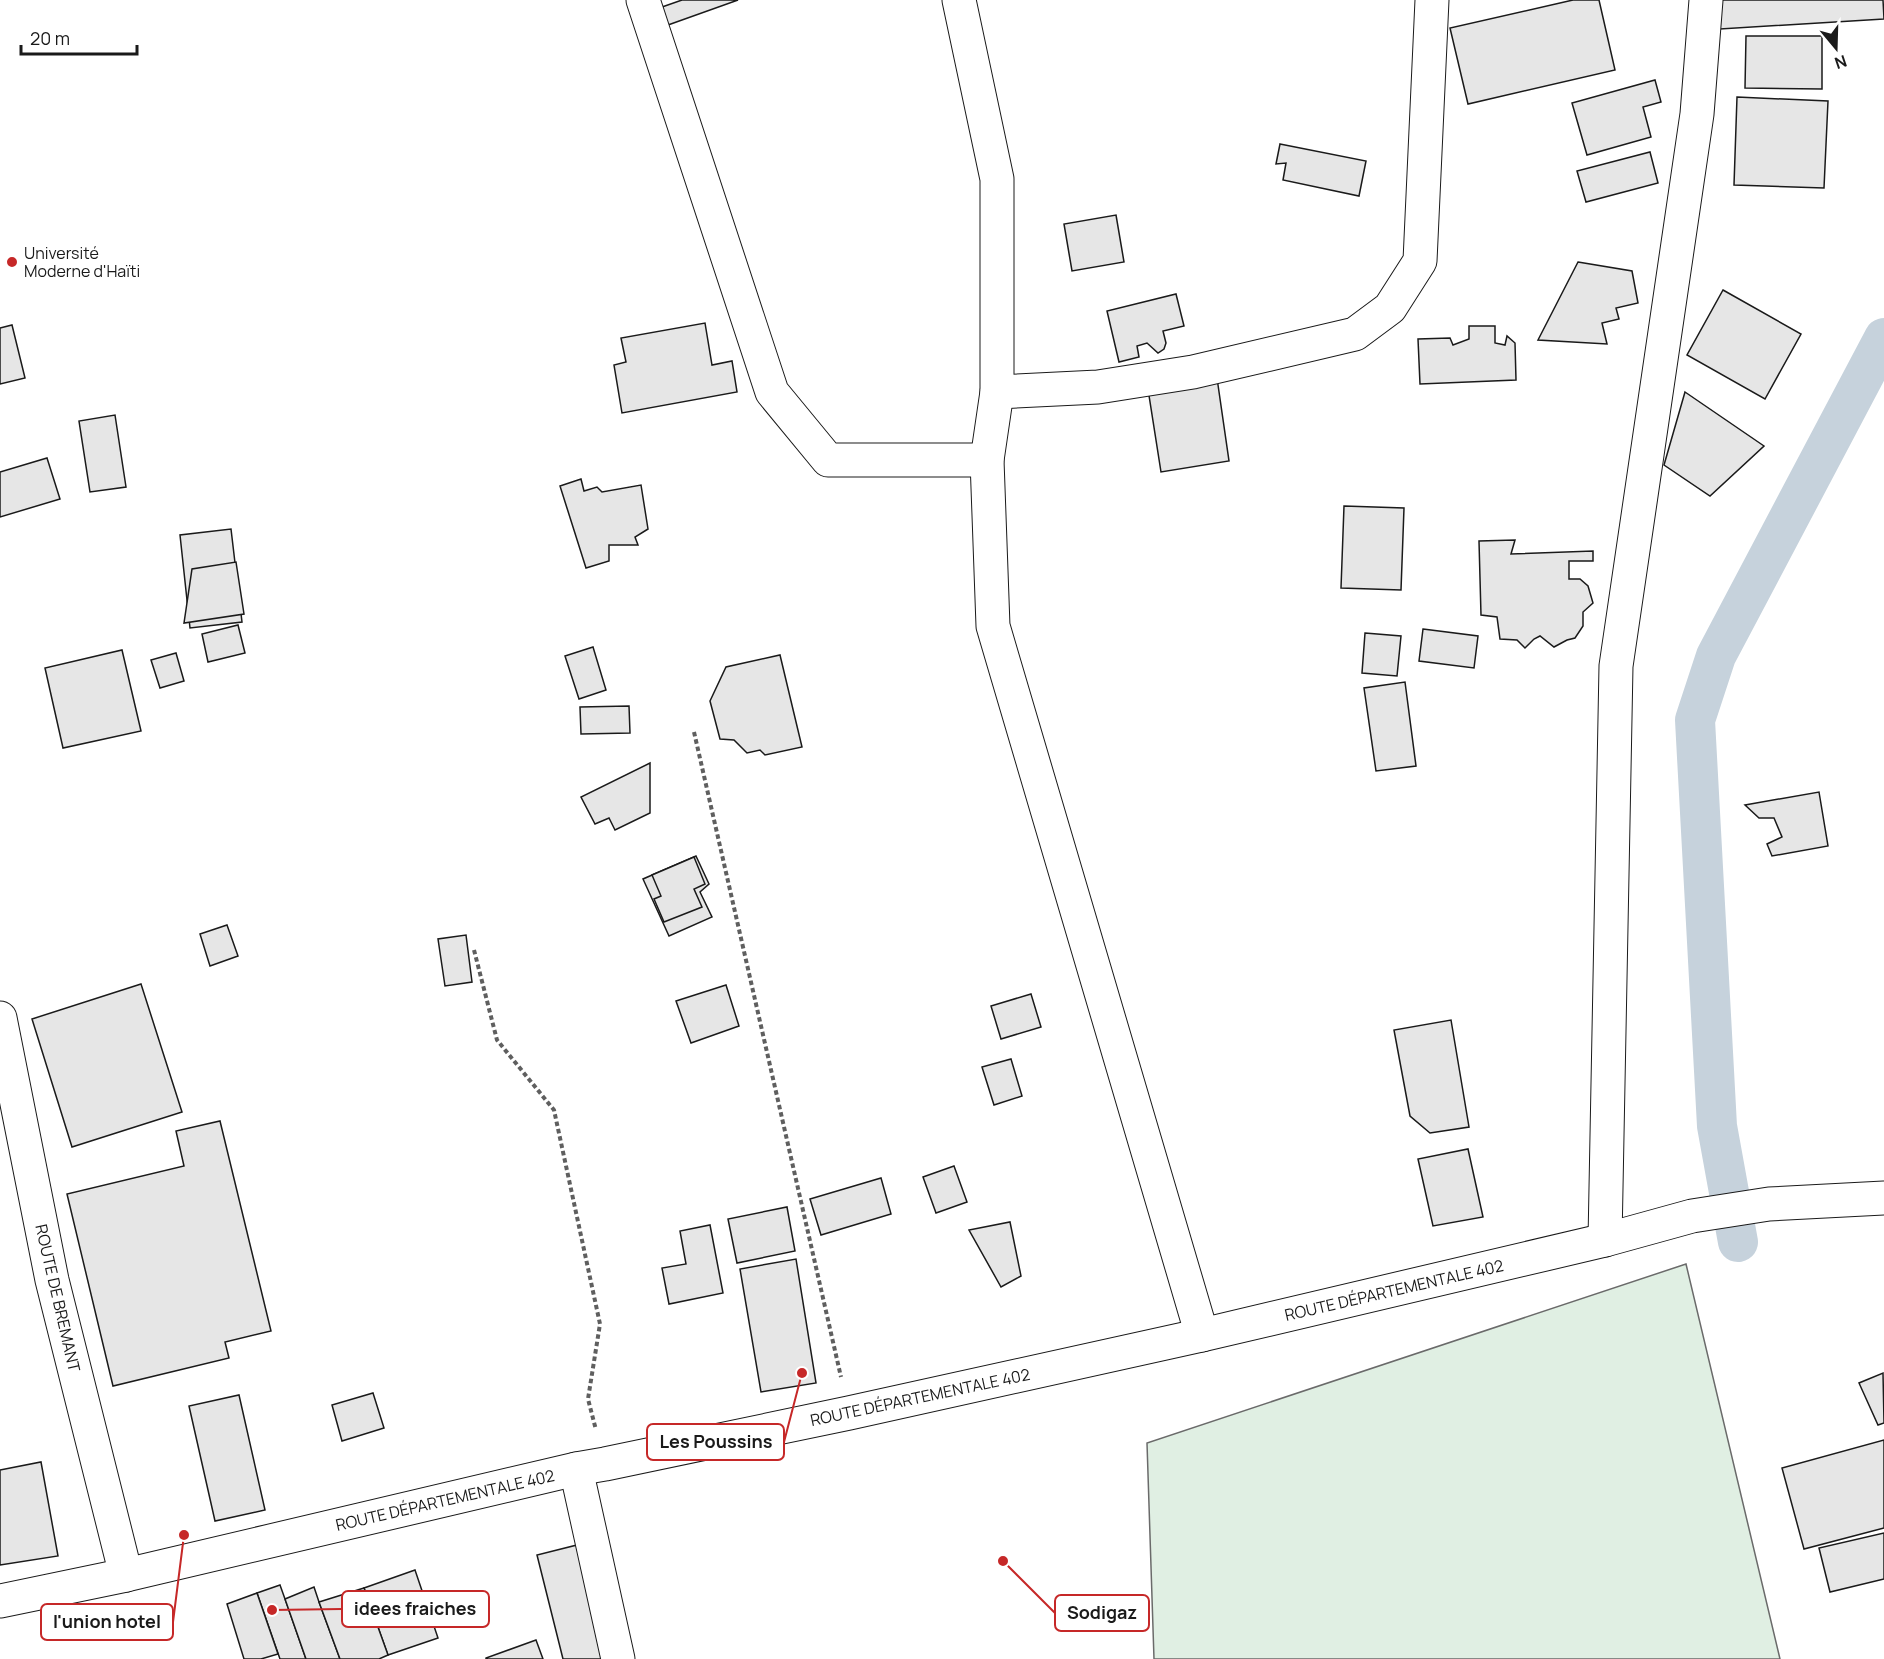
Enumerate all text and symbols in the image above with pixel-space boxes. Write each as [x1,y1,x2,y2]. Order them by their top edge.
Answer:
scale bar [21,18,136,56]
north arrow [1806,18,1866,78]
text: 20 m [30,26,70,50]
text: N [1832,50,1850,74]
place label: Université Moderne d'Haïti [24,242,140,282]
marker: Université Moderne d'Haïti [5,255,19,269]
street label: ROUTE DE BREMANT [30,1222,86,1374]
street label: ROUTE DÉPARTEMENTALE 402 [1282,1254,1506,1326]
street label: ROUTE DÉPARTEMENTALE 402 [808,1363,1032,1431]
callout: Les Poussins [647,1424,784,1460]
text: Les Poussins [659,1429,773,1453]
street label: ROUTE DÉPARTEMENTALE 402 [333,1464,557,1536]
callout: idees fraiches [342,1591,489,1627]
callout: Sodigaz [1055,1595,1149,1631]
text: idees fraiches [354,1596,477,1620]
text: Sodigaz [1067,1600,1137,1624]
callout: l'union hotel [41,1604,173,1640]
text: l'union hotel [53,1609,161,1633]

